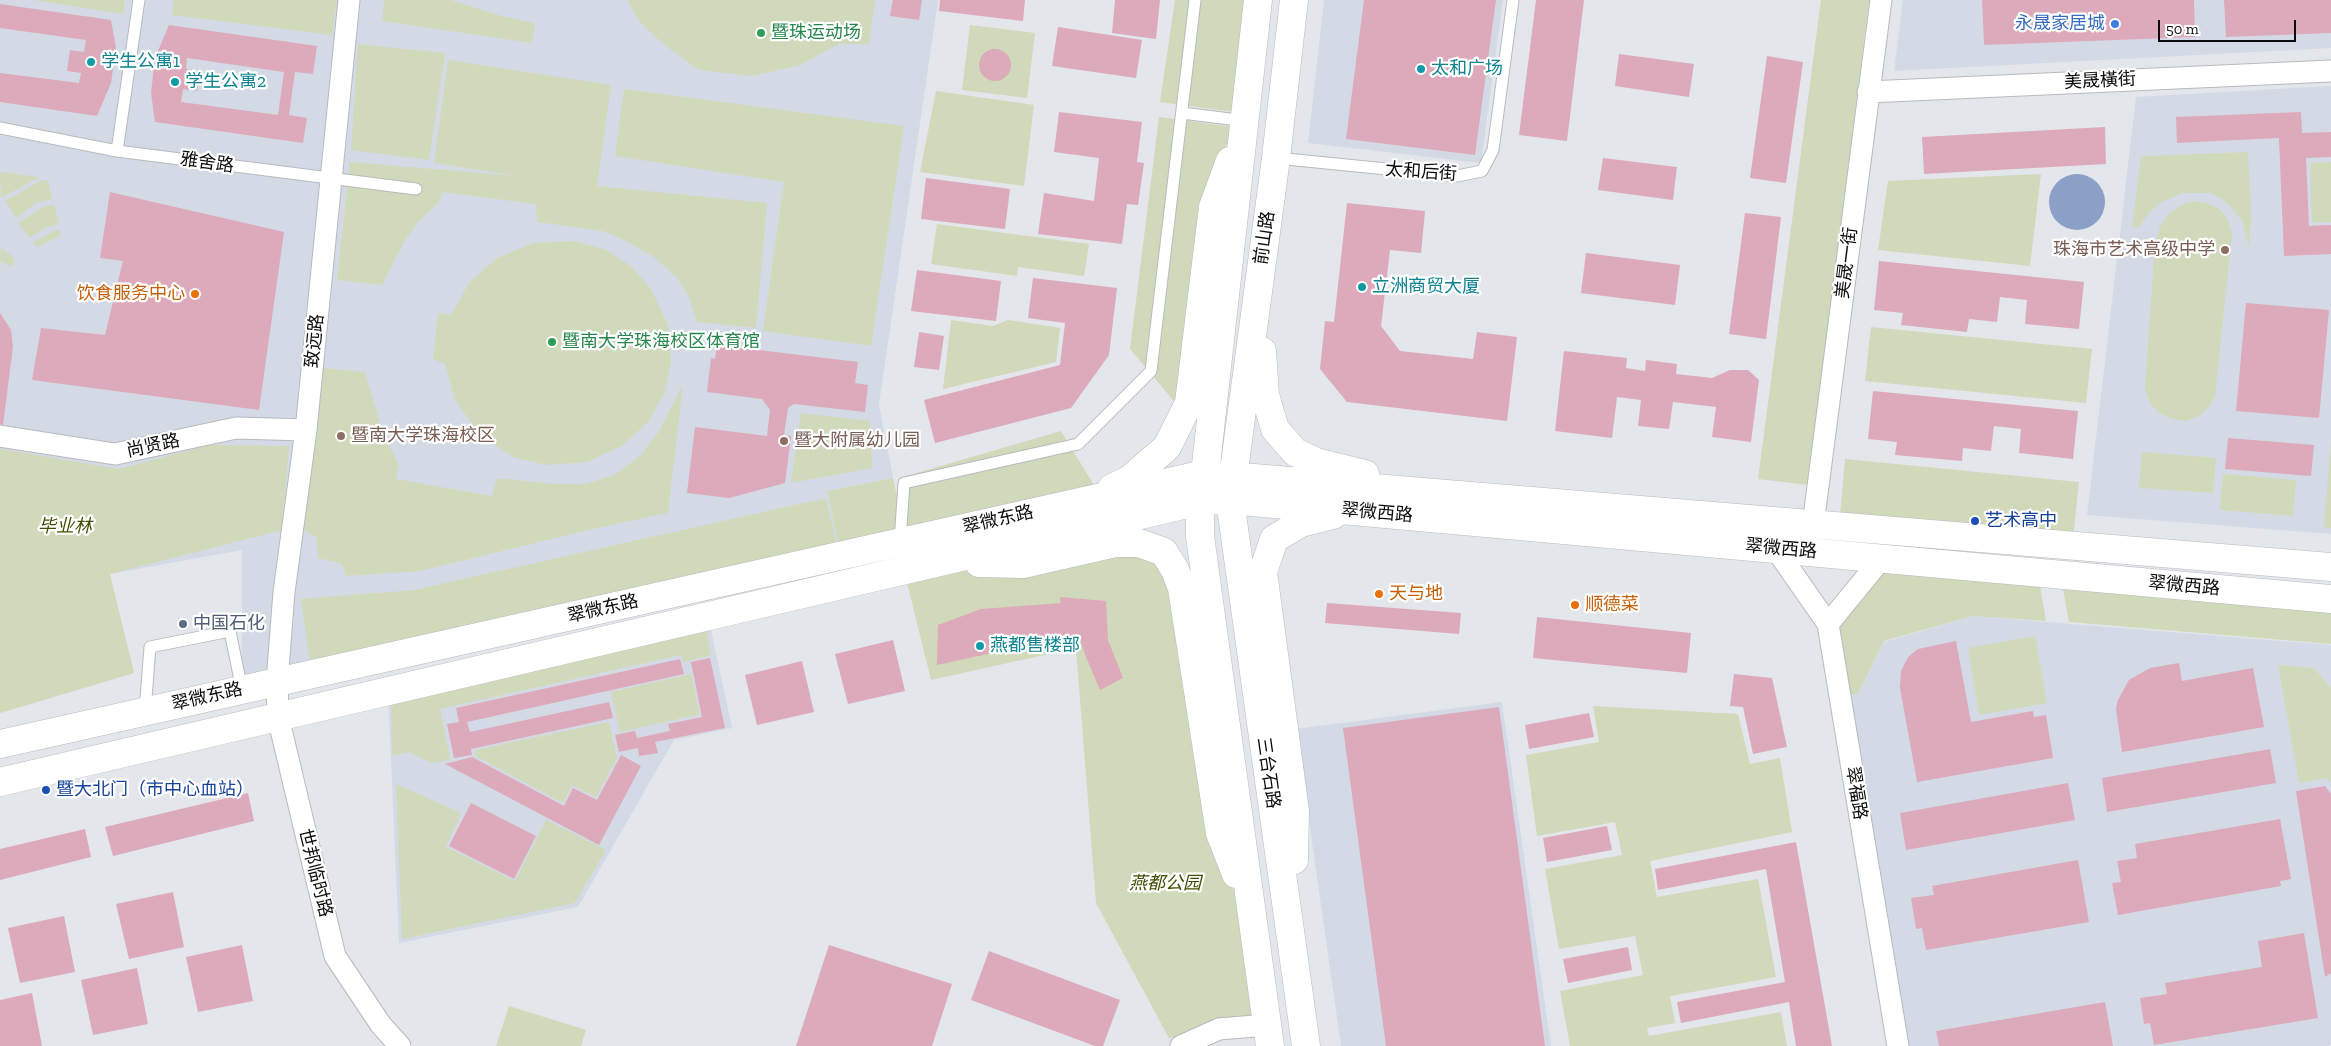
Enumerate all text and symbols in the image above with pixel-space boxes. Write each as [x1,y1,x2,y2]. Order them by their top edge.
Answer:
scale bar [2161,10,2298,42]
place label: 永晟家居城 [2015,13,2105,35]
marker: 永晟家居城 [2109,18,2121,30]
text: 50 m [2166,20,2199,38]
place label: 暨珠运动场 [771,22,861,44]
marker: 暨珠运动场 [755,27,767,39]
place label: 学生公寓1 [101,51,180,73]
marker: 学生公寓1 [85,56,97,68]
place label: 太和广场 [1431,58,1503,80]
marker: 太和广场 [1415,63,1427,75]
street label: 美晟橫街 [2063,68,2137,94]
place label: 学生公寓2 [185,71,266,93]
marker: 学生公寓2 [169,76,181,88]
street label: 雅舍路 [179,149,235,177]
street label: 太和后街 [1384,159,1458,185]
street label: 前山路 [1251,210,1279,266]
street label: 美晟一街 [1832,226,1862,300]
place label: 珠海市艺术高级中学 [2053,239,2215,261]
marker: 珠海市艺术高级中学 [2219,244,2231,256]
place label: 立洲商贸大厦 [1372,276,1480,298]
marker: 立洲商贸大厦 [1356,281,1368,293]
place label: 饮食服务中心 [77,283,185,305]
marker: 饮食服务中心 [189,288,201,300]
street label: 致远路 [301,313,329,369]
place label: 暨南大学珠海校区体育馆 [562,331,760,353]
marker: 暨南大学珠海校区体育馆 [546,336,558,348]
place label: 暨南大学珠海校区 [351,425,495,447]
street label: 尚贤路 [124,430,182,462]
marker: 暨南大学珠海校区 [335,430,347,442]
place label: 暨大附属幼儿园 [794,430,920,452]
marker: 暨大附属幼儿园 [778,435,790,447]
street label: 翠微西路 [1340,499,1414,527]
street label: 翠微东路 [960,501,1036,539]
place label: 艺术高中 [1985,510,2057,532]
marker: 艺术高中 [1969,515,1981,527]
park label: 毕业林 [38,516,92,538]
street label: 翠微西路 [1744,535,1818,563]
street label: 翠微西路 [2147,572,2221,600]
place label: 天与地 [1389,583,1443,605]
marker: 天与地 [1373,588,1385,600]
street label: 翠微东路 [565,590,641,628]
place label: 顺德菜 [1585,594,1639,616]
marker: 顺德菜 [1569,599,1581,611]
place label: 中国石化 [193,613,265,635]
marker: 中国石化 [177,618,189,630]
place label: 燕都售楼部 [990,635,1080,657]
marker: 燕都售楼部 [974,640,986,652]
street label: 翠微东路 [169,678,245,716]
street label: 三台石路 [1252,736,1284,810]
street label: 翠福路 [1841,765,1871,821]
place label: 暨大北门（市中心血站） [56,779,254,801]
marker: 暨大北门（市中心血站） [40,784,52,796]
street label: 世邦临时路 [294,827,336,919]
park label: 燕都公园 [1129,873,1201,895]

